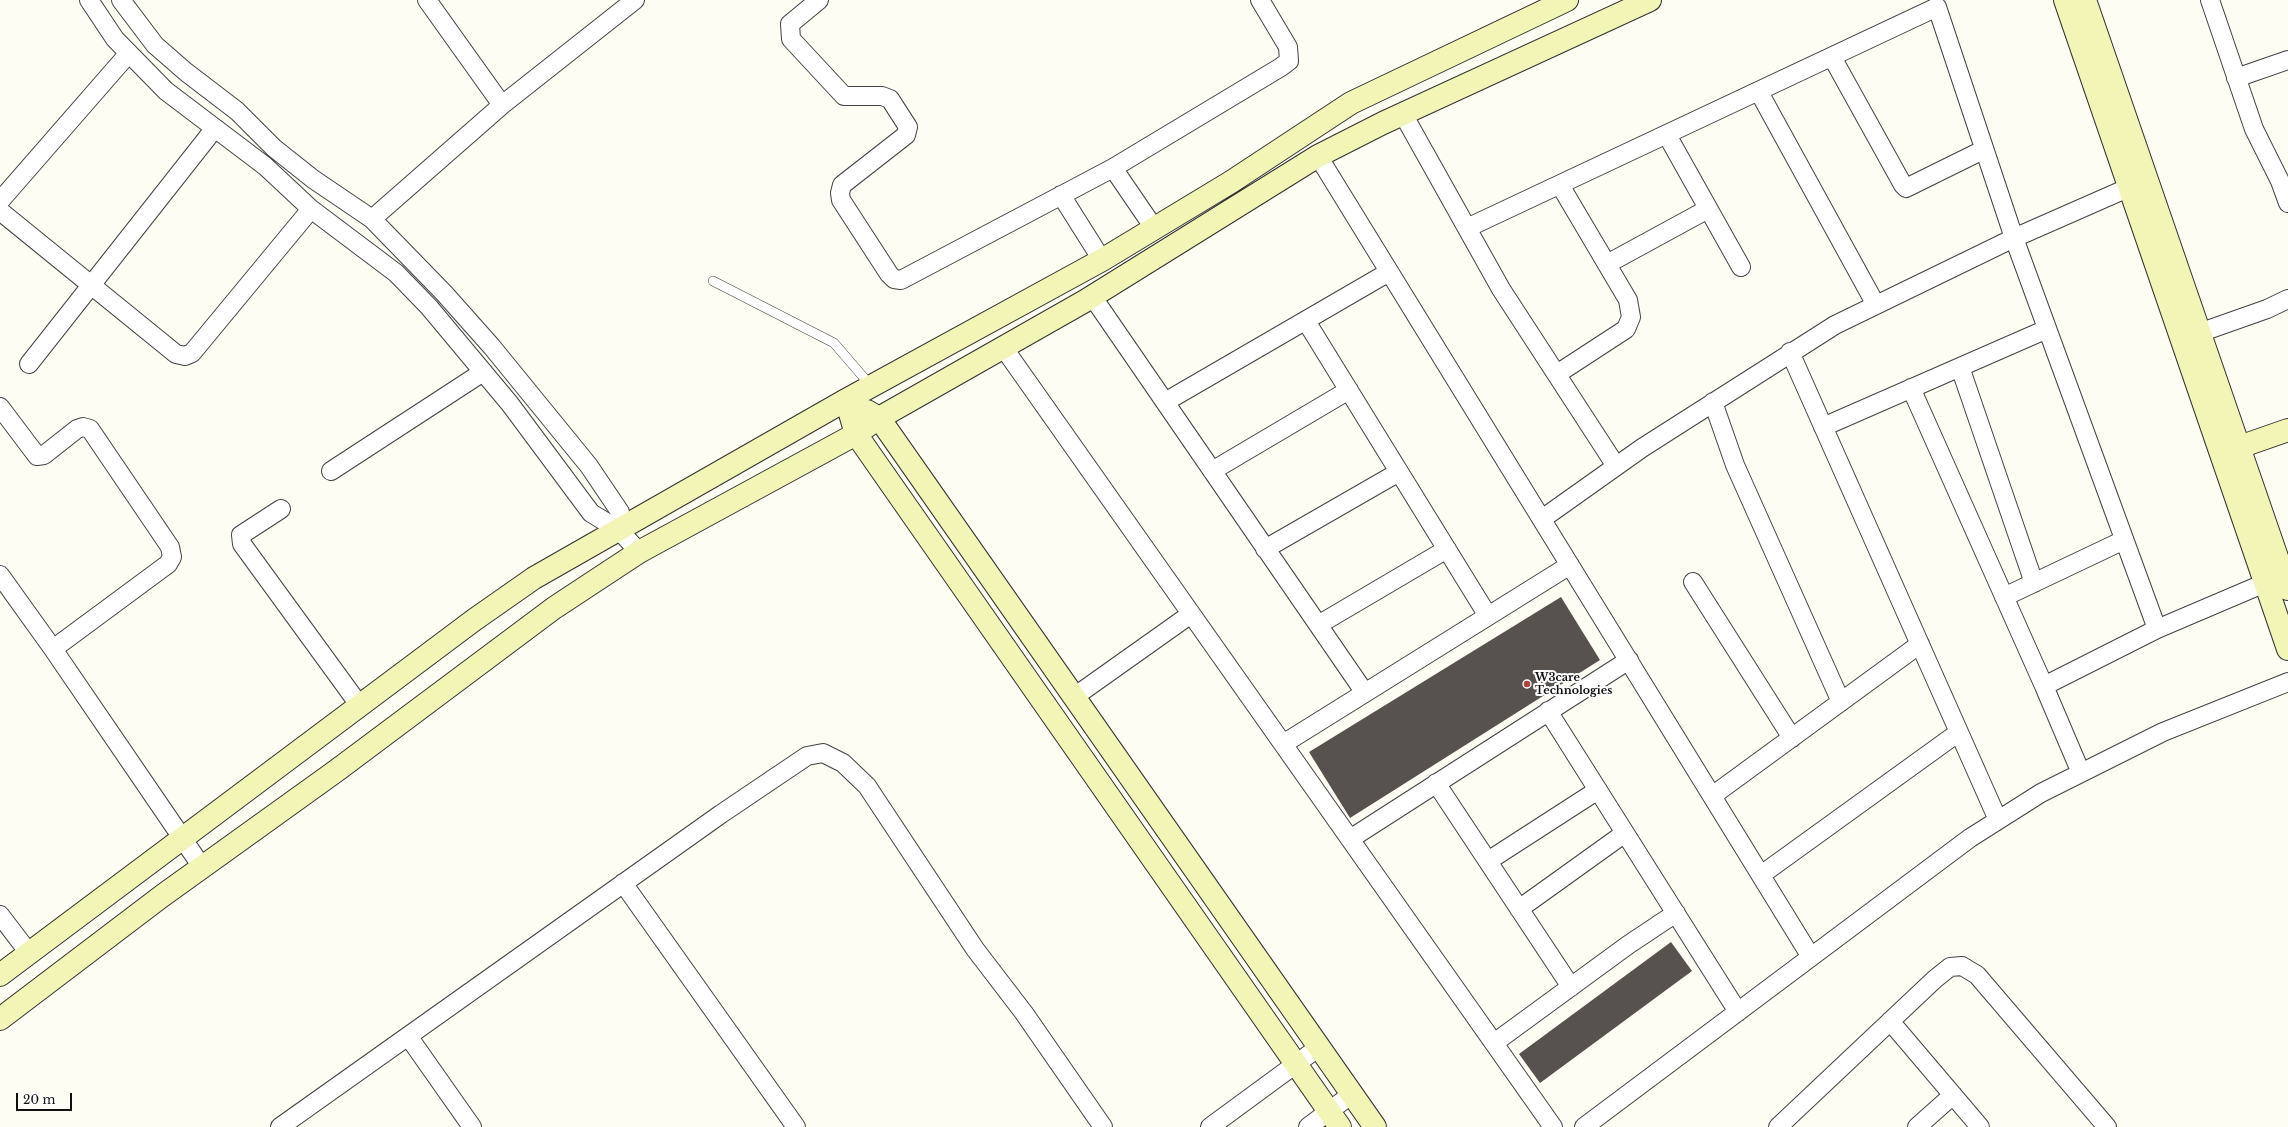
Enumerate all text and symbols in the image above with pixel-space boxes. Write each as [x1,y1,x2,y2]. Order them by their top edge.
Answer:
place label: W3care Technologies [1535,671,1612,697]
marker: W3care Technologies [1522,679,1532,689]
scale bar [18,1085,74,1111]
text: 20 m [23,1092,55,1107]

